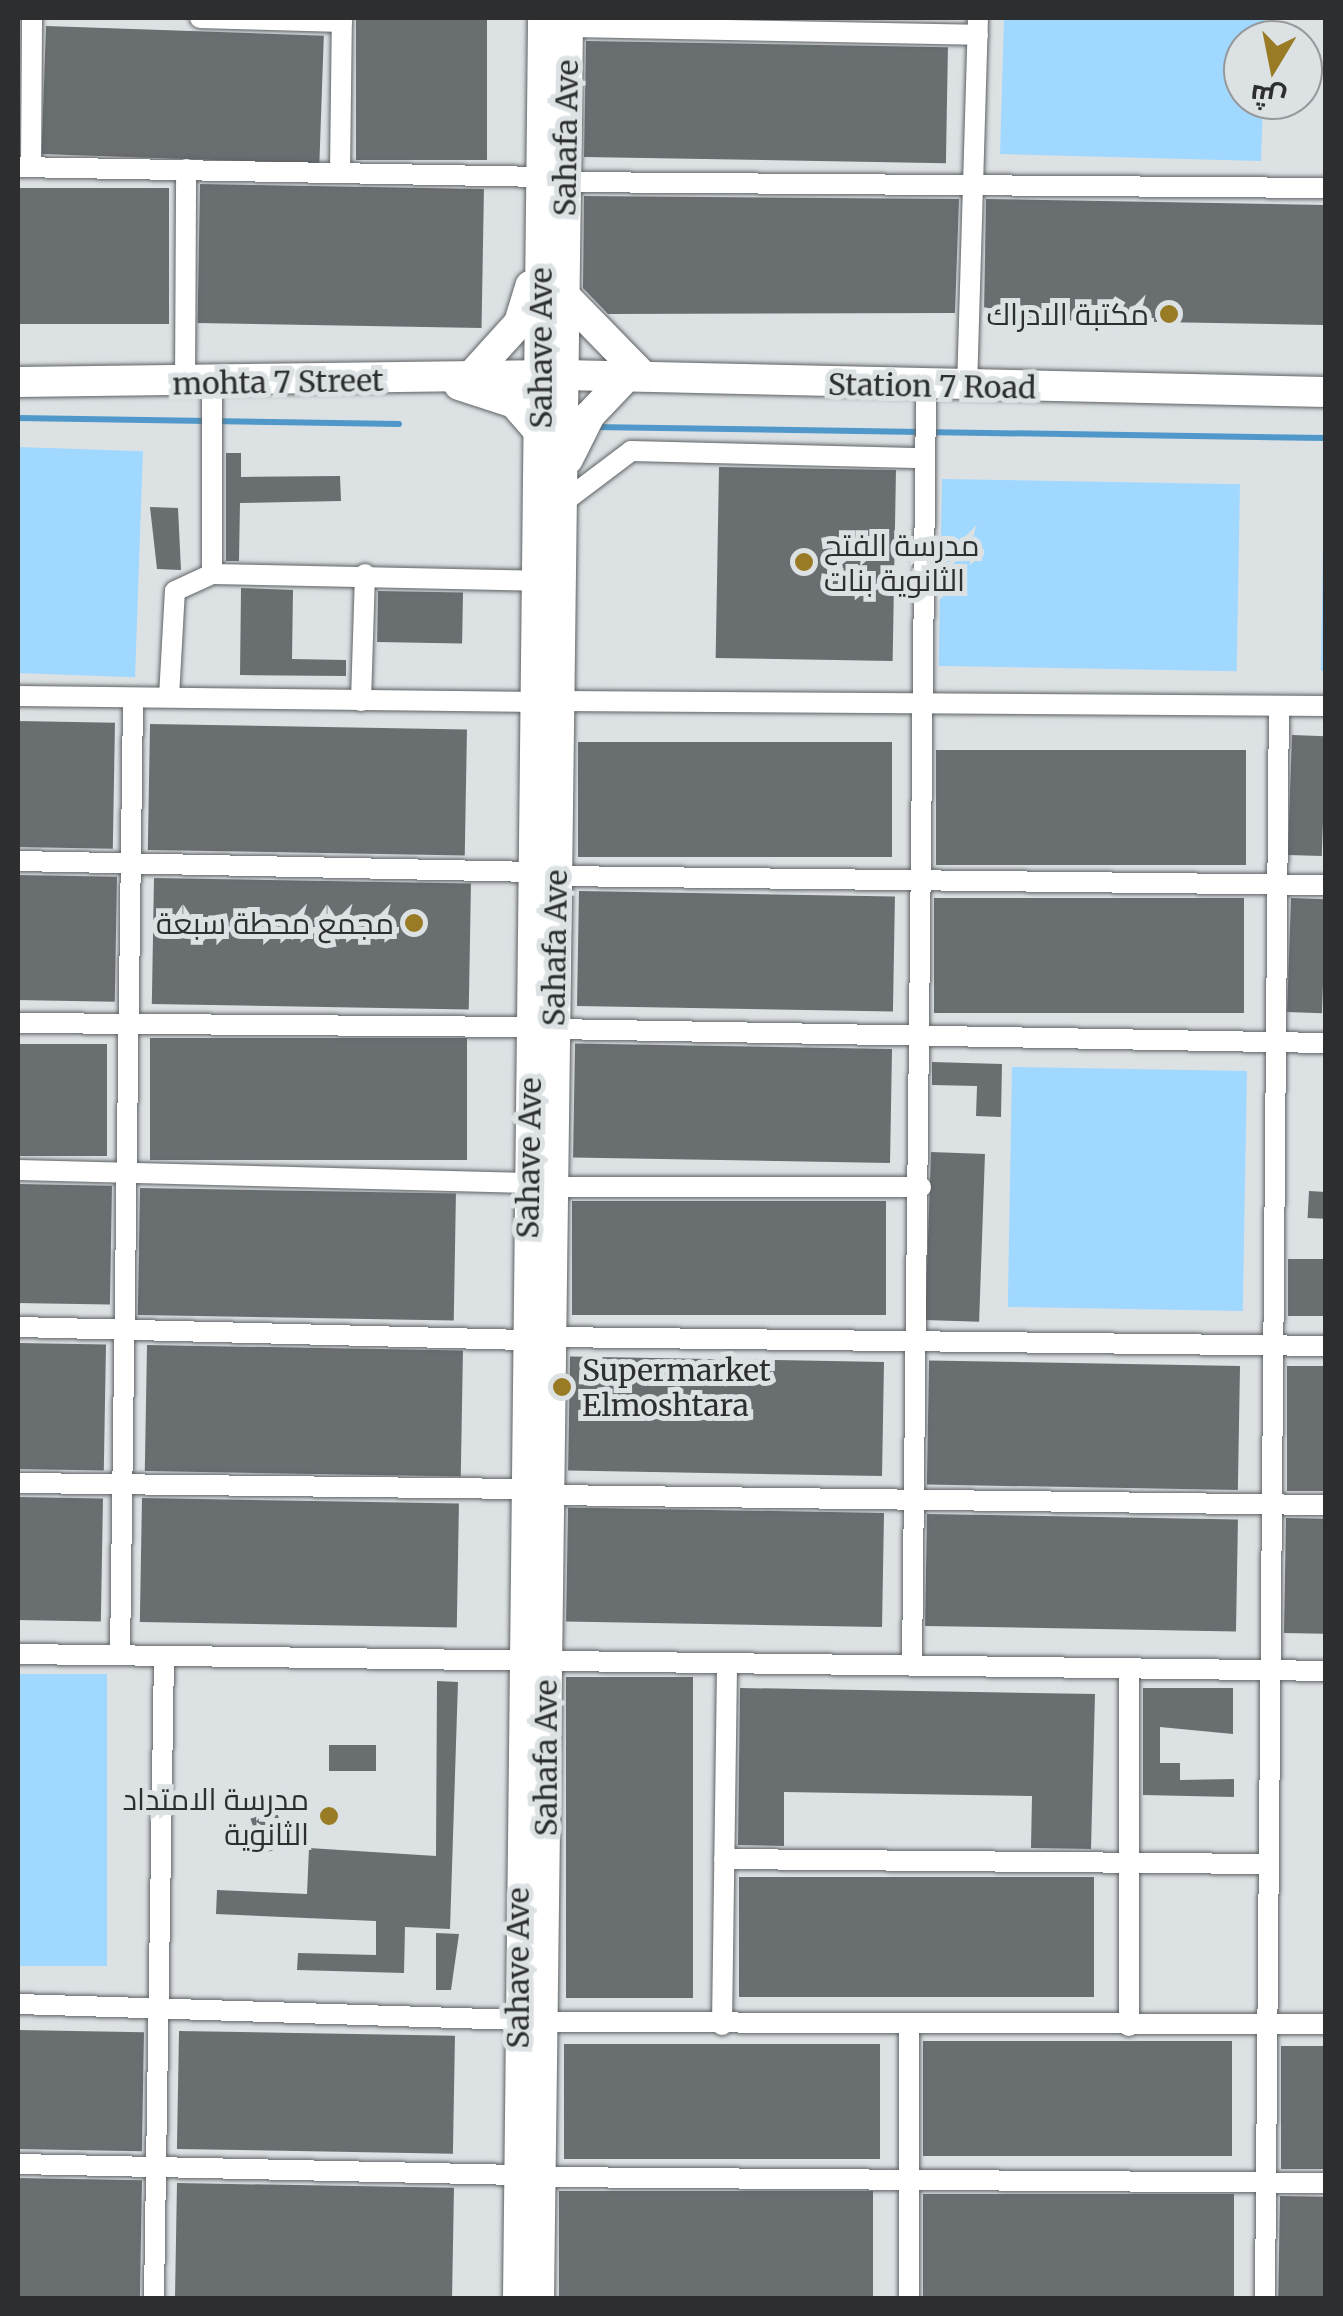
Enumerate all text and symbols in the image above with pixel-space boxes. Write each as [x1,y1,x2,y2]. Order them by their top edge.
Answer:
north arrow [1223,20,1323,120]
street label: Sahafa Ave [547,59,585,217]
text: ش [1247,77,1289,118]
street label: Sahave Ave [523,267,559,429]
place label: مكتبة الادراك [987,296,1149,332]
marker: مكتبة الادراك [1158,303,1180,325]
street label: mohta 7 Street [172,362,384,402]
street label: Station 7 Road [828,366,1036,406]
place label: مدرسة الفتح الثانوية بنات [824,527,980,598]
marker: مدرسة الفتح الثانوية بنات [793,551,815,573]
street label: Sahafa Ave [536,869,574,1027]
place label: مجمع محطة سبعة [156,905,394,941]
marker: مجمع محطة سبعة [403,912,425,934]
street label: Sahave Ave [510,1077,548,1239]
place label: Supermarket Elmoshtara [582,1352,771,1422]
marker: Supermarket Elmoshtara [551,1376,573,1398]
street label: Sahafa Ave [528,1680,564,1836]
place label: مدرسة الامتداد الثانوية [122,1781,309,1852]
marker: مدرسة الامتداد الثانوية [318,1805,340,1827]
street label: Sahave Ave [500,1887,536,2049]

